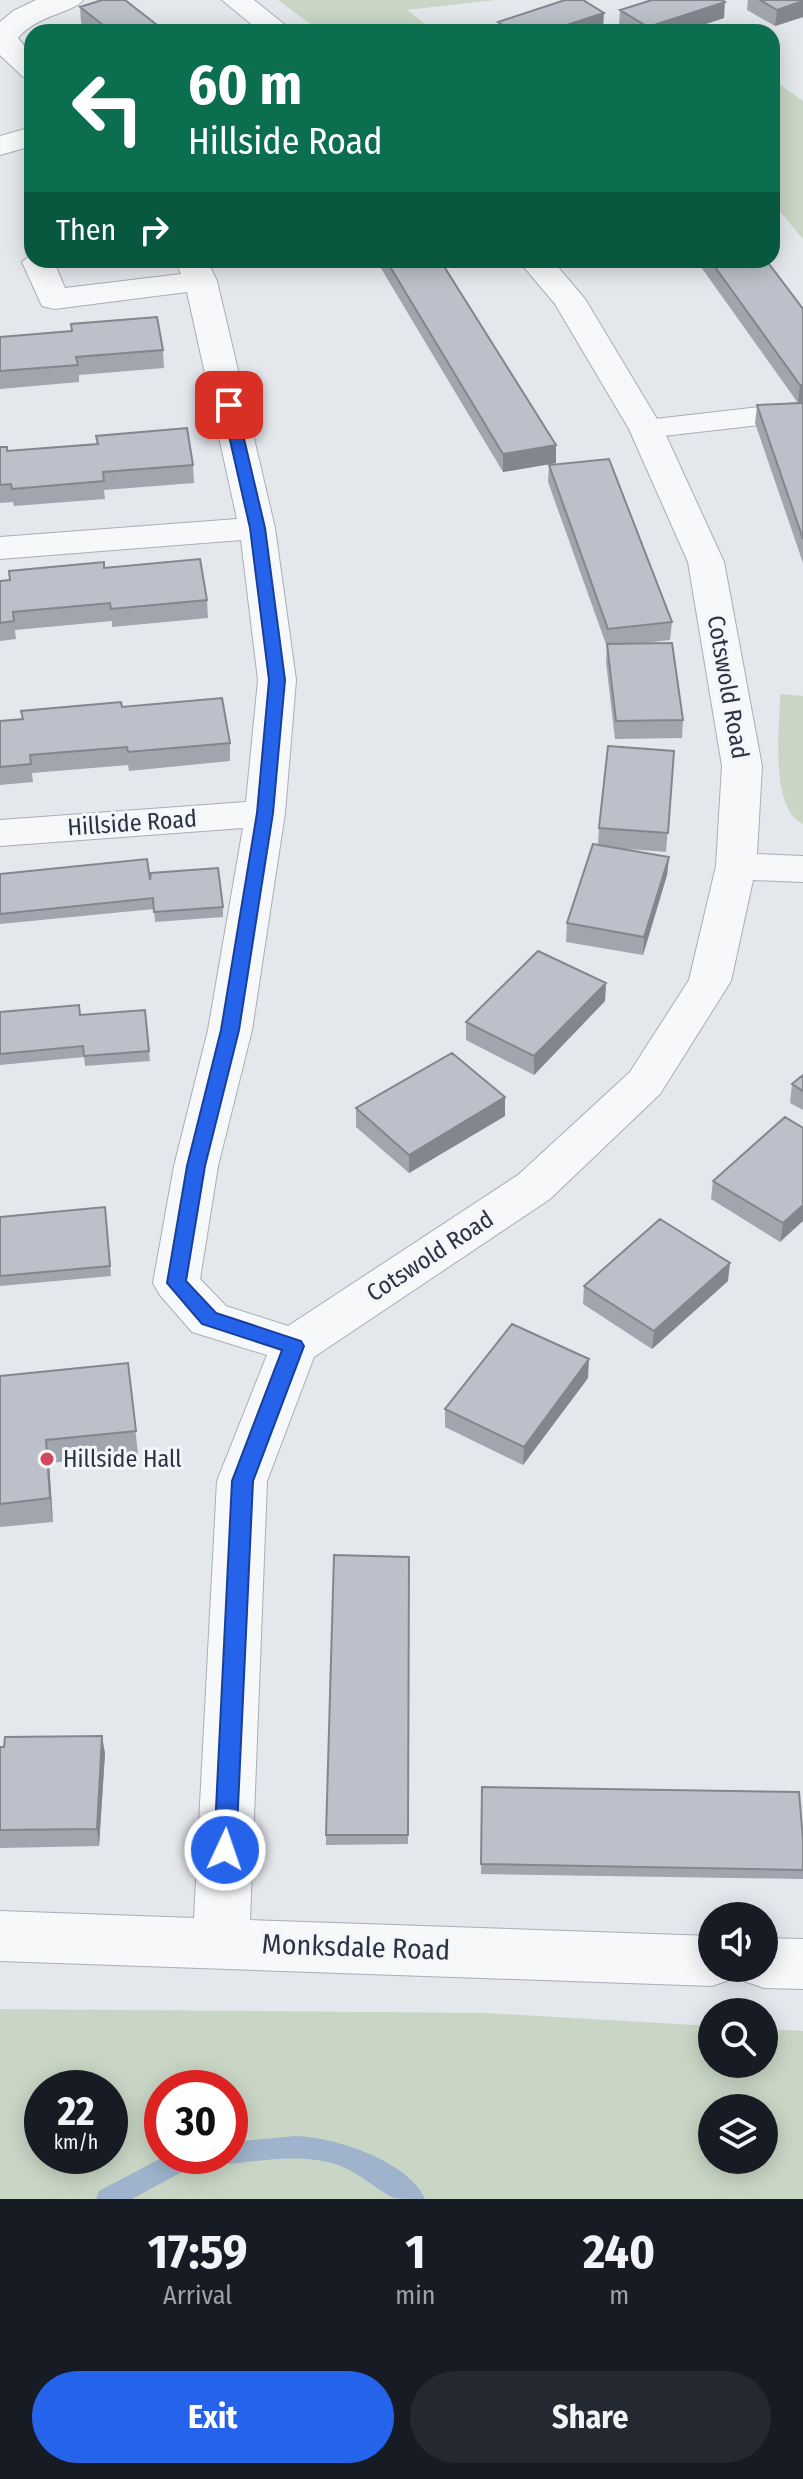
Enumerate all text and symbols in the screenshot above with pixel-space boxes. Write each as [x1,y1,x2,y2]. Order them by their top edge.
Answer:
text: 60 m [188,52,302,119]
icon: left [56,56,160,160]
text: Hillside Road [188,120,383,164]
icon: right [132,208,176,252]
text: Then [56,212,116,248]
pin [195,371,263,439]
icon: arrive [207,383,251,427]
street label: Cotswold Road [702,613,754,761]
street label: Hillside Road [66,805,198,841]
street label: Cotswold Road [362,1205,498,1307]
place label: Hillside Hall [63,1445,182,1473]
marker: Hillside Hall [38,1450,56,1468]
position arrow [183,1808,267,1892]
map controls [698,1902,778,2174]
button: sound [698,1902,778,1982]
street label: Monksdale Road [261,1927,451,1967]
button: search [698,1998,778,2078]
speed limit sign: 30 [144,2070,248,2174]
text: 22 [57,2088,95,2136]
button: layers [698,2094,778,2174]
text: km/h [54,2130,98,2154]
text: 17:59 [148,2223,247,2281]
text: 1 [405,2223,425,2281]
text: 240 [583,2223,655,2281]
text: Arrival [163,2280,232,2311]
text: min [395,2280,435,2311]
text: m [609,2280,629,2311]
button: Exit [32,2371,394,2463]
button: Share [410,2371,771,2463]

